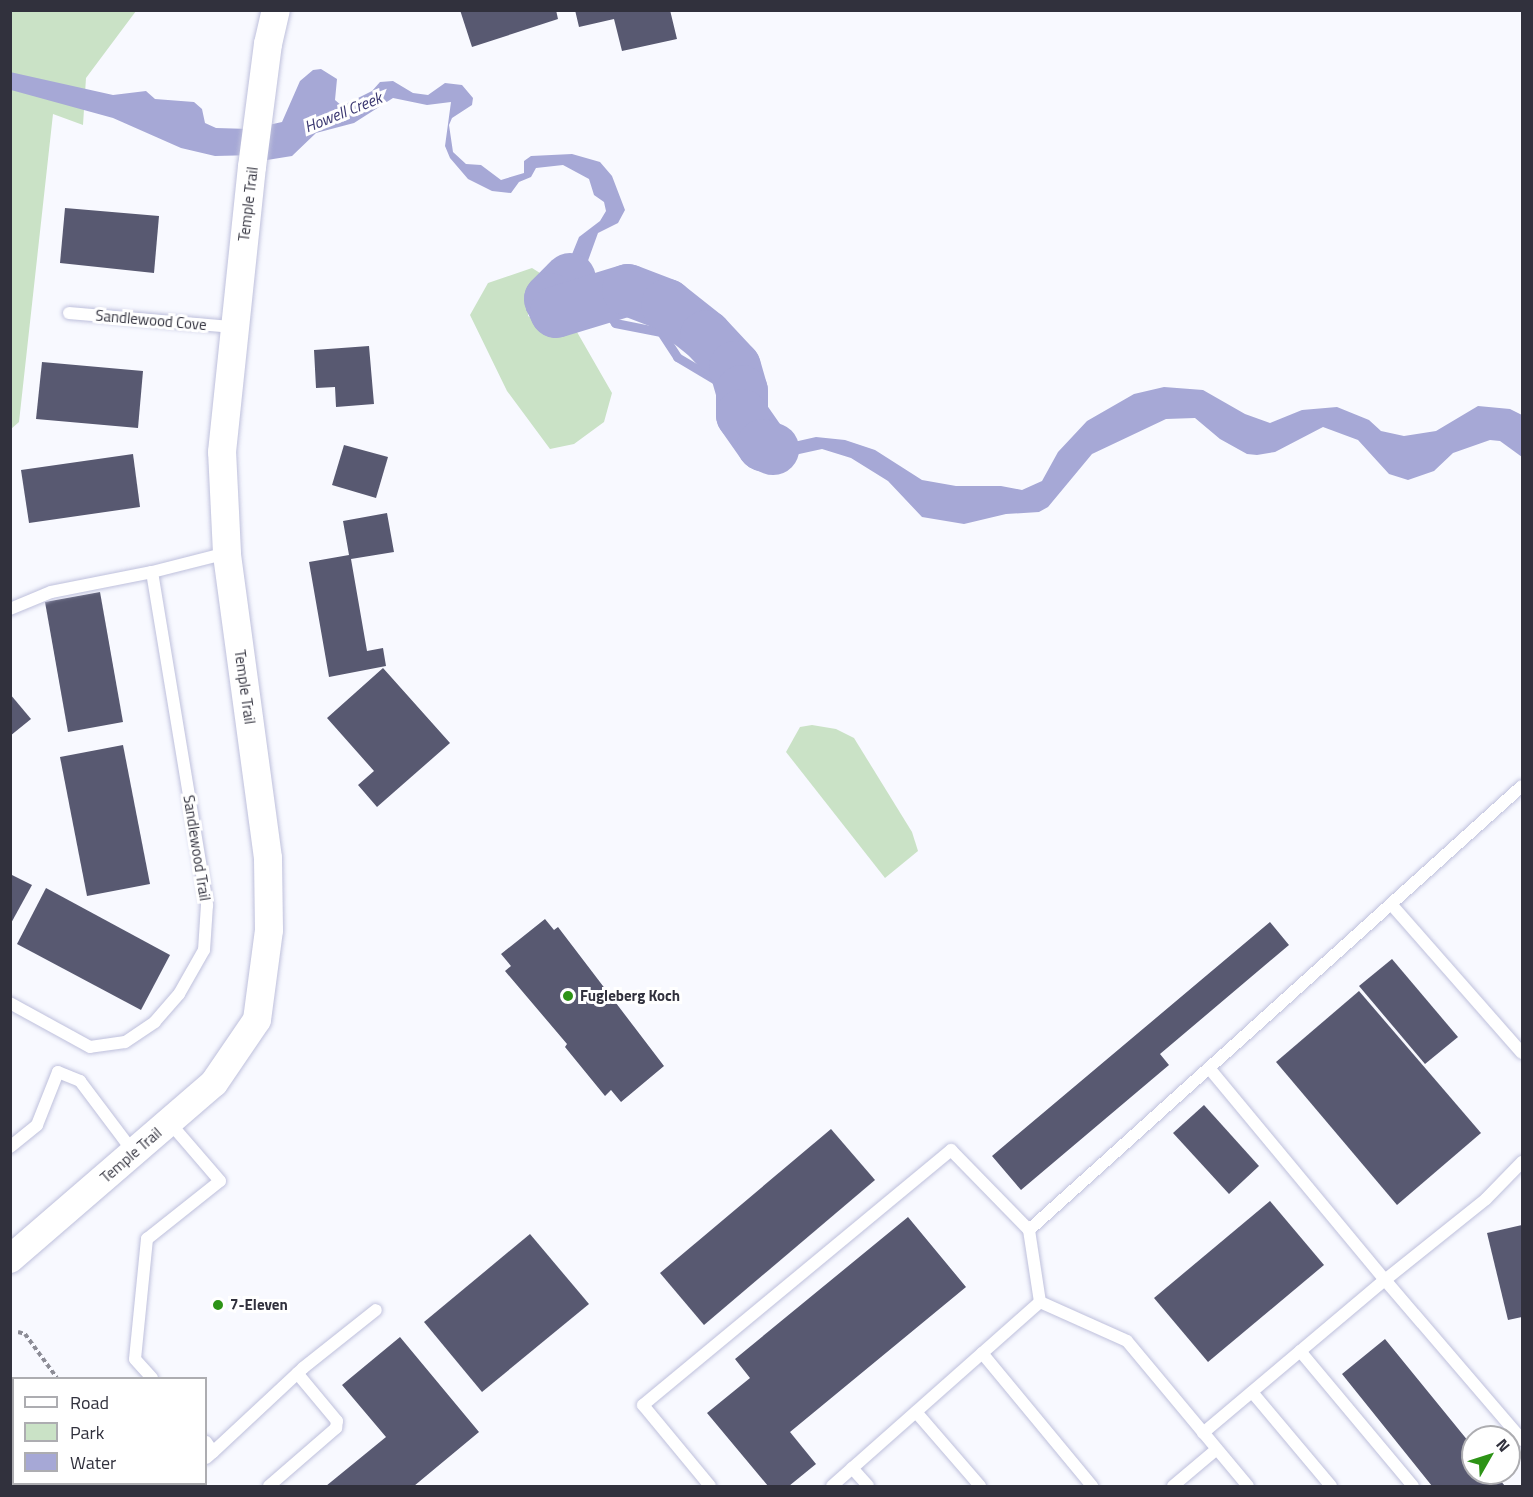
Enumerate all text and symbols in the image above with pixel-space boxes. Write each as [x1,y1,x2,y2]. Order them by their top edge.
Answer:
water label: Howell Creek [301,88,385,136]
street label: Temple Trail [235,166,261,242]
street label: Sandlewood Cove [95,306,207,334]
street label: Temple Trail [231,649,259,725]
street label: Sandlewood Trail [180,794,214,902]
place label: Fugleberg Koch [580,987,680,1005]
marker: Fugleberg Koch [561,989,575,1003]
street label: Temple Trail [97,1124,165,1186]
place label: 7-Eleven [230,1296,288,1314]
marker: 7-Eleven [211,1298,225,1312]
legend [12,1377,207,1485]
text: Road [70,1389,109,1416]
text: Park [70,1419,104,1446]
north arrow [1461,1425,1521,1485]
text: N [1491,1433,1516,1457]
text: Water [70,1449,116,1476]

